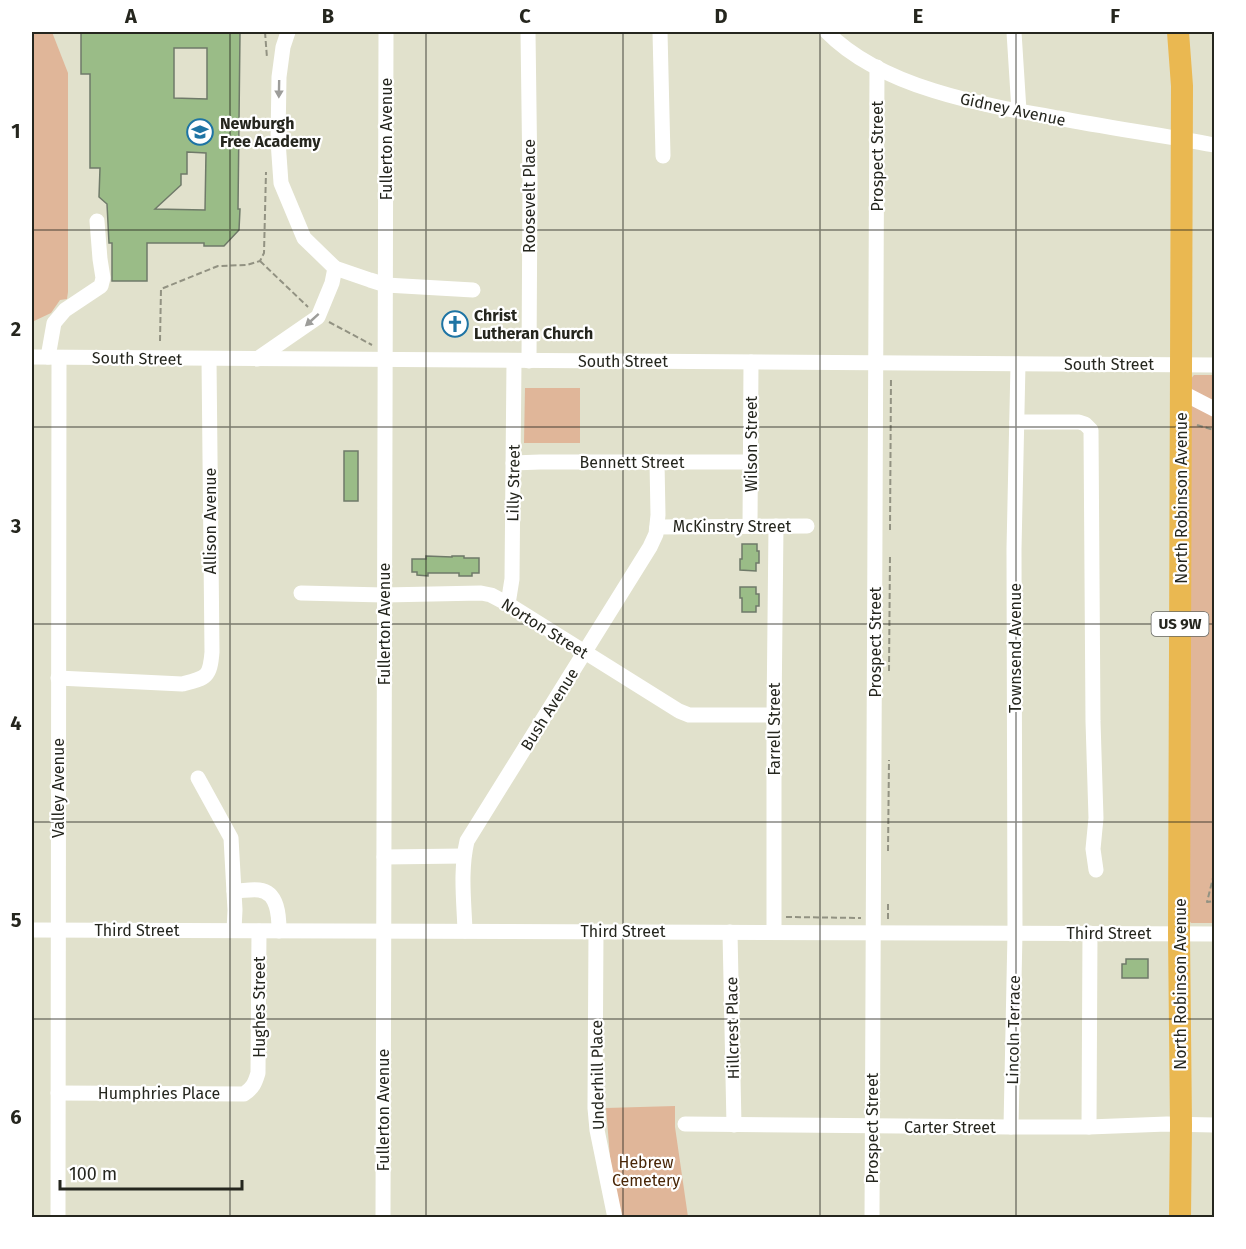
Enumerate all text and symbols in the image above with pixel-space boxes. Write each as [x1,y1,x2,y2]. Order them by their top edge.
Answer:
text: A [124,4,138,28]
text: B [322,4,334,28]
text: C [519,4,531,28]
text: D [714,4,728,28]
text: E [913,4,923,28]
text: F [1110,4,1120,28]
street label: Fullerton Avenue [377,78,396,200]
one-way arrow [274,79,283,98]
street label: Gidney Avenue [958,89,1067,130]
street label: Prospect Street [868,100,887,211]
place label: Newburgh Free Academy [220,114,321,151]
school or university icon: Newburgh Free Academy [185,117,215,147]
text: 1 [11,119,21,143]
street label: Roosevelt Place [520,139,539,253]
place label: Christ Lutheran Church [474,306,593,343]
church icon: Christ Lutheran Church [440,309,470,339]
one-way arrow [305,313,320,326]
text: 2 [11,317,21,341]
street label: South Street [92,348,182,369]
street label: South Street [578,352,668,371]
street label: South Street [1064,355,1154,374]
street label: Wilson Street [742,396,761,492]
street label: North Robinson Avenue [1172,412,1191,584]
street label: Lilly Street [503,444,524,522]
street label: Bennett Street [579,453,685,472]
street label: Allison Avenue [201,468,220,574]
text: 3 [10,514,21,538]
street label: McKinstry Street [673,517,791,536]
street label: Fullerton Avenue [375,563,394,685]
street label: Townsend Avenue [1006,583,1025,713]
street label: Prospect Street [866,586,885,697]
street label: Norton Street [498,594,592,663]
road number: US 9W [1152,612,1208,636]
street label: Bush Avenue [517,665,582,754]
street label: Farrell Street [765,682,784,776]
text: 4 [10,711,22,735]
street label: Valley Avenue [49,738,68,838]
street label: North Robinson Avenue [1171,898,1190,1070]
text: 5 [11,908,22,932]
street label: Third Street [94,921,180,940]
street label: Third Street [580,922,666,941]
street label: Third Street [1066,924,1152,943]
street label: Hughes Street [250,956,269,1058]
street label: Lincoln Terrace [1003,975,1024,1085]
street label: Hillcrest Place [722,976,743,1080]
street label: Underhill Place [587,1020,608,1130]
street label: Fullerton Avenue [374,1049,393,1171]
street label: Prospect Street [863,1072,882,1183]
street label: Humphries Place [98,1084,220,1103]
text: 6 [10,1105,22,1129]
street label: Carter Street [904,1118,996,1137]
scale bar [60,1153,242,1191]
park label: Hebrew Cemetery [612,1153,680,1190]
text: 100 m [69,1163,117,1185]

